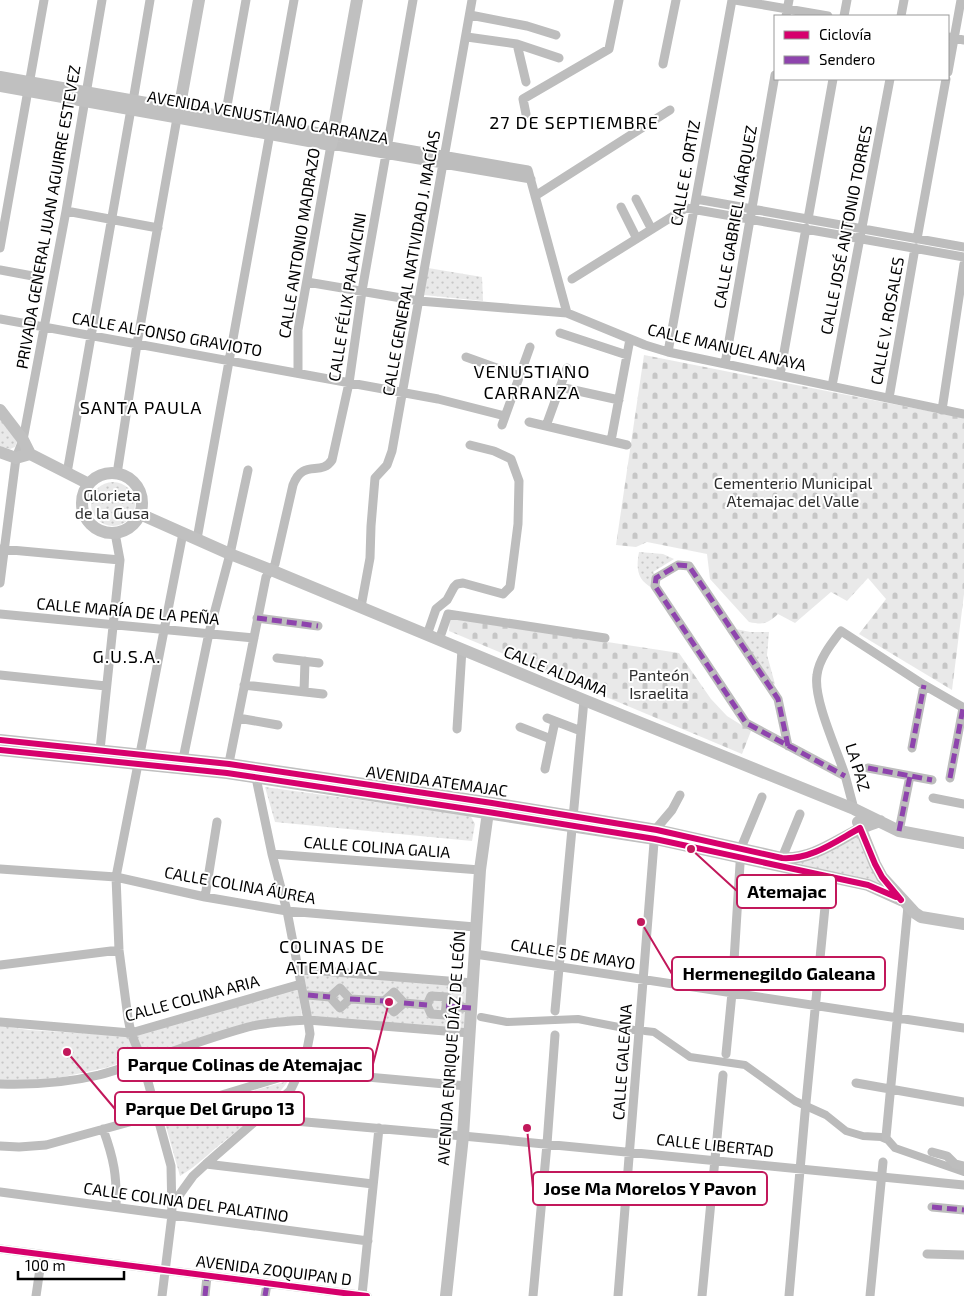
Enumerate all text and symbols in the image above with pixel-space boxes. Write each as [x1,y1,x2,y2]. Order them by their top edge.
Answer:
legend [774,15,949,80]
text: Ciclovía [819,25,871,43]
text: Sendero [819,50,875,68]
street label: PRIVADA GENERAL JUAN AGUIRRE ESTEVEZ [11,64,84,370]
street label: AVENIDA VENUSTIANO CARRANZA [146,86,390,147]
district label: 27 DE SEPTIEMBRE [489,111,659,133]
street label: CALLE E. ORTIZ [666,118,703,227]
street label: CALLE GABRIEL MÁRQUEZ [709,124,761,310]
street label: CALLE JOSÉ ANTONIO TORRES [816,124,875,336]
street label: CALLE GENERAL NATIVIDAD J. MACÍAS [378,129,443,397]
street label: CALLE ANTONIO MADRAZO [274,146,323,339]
street label: CALLE FÉLIX PALAVICINI [324,211,369,383]
street label: CALLE V. ROSALES [866,255,907,386]
street label: CALLE ALFONSO GRAVIOTO [70,307,264,360]
street label: CALLE MANUEL ANAYA [646,319,808,374]
district label: VENUSTIANO CARRANZA [474,360,590,403]
district label: SANTA PAULA [80,396,202,418]
park label: Cementerio Municipal Atemajac del Valle [714,473,872,511]
park label: Glorieta de la Gusa [75,485,149,522]
street label: CALLE MARÍA DE LA PEÑA [36,593,220,628]
street label: CALLE ALDAMA [501,641,611,700]
district label: G.U.S.A. [93,645,161,667]
park label: Panteón Israelita [629,665,689,702]
street label: LA PAZ [842,741,875,793]
street label: AVENIDA ATEMAJAC [365,761,509,800]
street label: CALLE COLINA GALIA [303,832,451,861]
street label: CALLE COLINA ÁUREA [163,862,317,907]
callout: Atemajac [737,875,836,908]
text: Atemajac [747,880,827,902]
street label: AVENIDA ENRIQUE DÍAZ DE LEÓN [433,930,469,1166]
street label: CALLE 5 DE MAYO [509,934,637,973]
district label: COLINAS DE ATEMAJAC [279,935,385,978]
callout: Hermenegildo Galeana [672,957,885,990]
text: Hermenegildo Galeana [682,962,876,984]
street label: CALLE COLINA ARIA [123,970,261,1025]
street label: CALLE GALEANA [608,1003,635,1121]
callout: Parque Colinas de Atemajac [118,1048,373,1081]
text: Parque Colinas de Atemajac [128,1053,362,1075]
callout: Parque Del Grupo 13 [115,1092,304,1125]
text: Parque Del Grupo 13 [125,1097,295,1119]
street label: CALLE LIBERTAD [655,1129,775,1160]
callout: Jose Ma Morelos Y Pavon [533,1172,767,1205]
text: Jose Ma Morelos Y Pavon [544,1177,756,1199]
street label: CALLE COLINA DEL PALATINO [82,1178,290,1225]
scale bar [18,1248,124,1280]
street label: AVENIDA ZOQUIPAN D [195,1251,353,1289]
text: 100 m [25,1256,66,1274]

